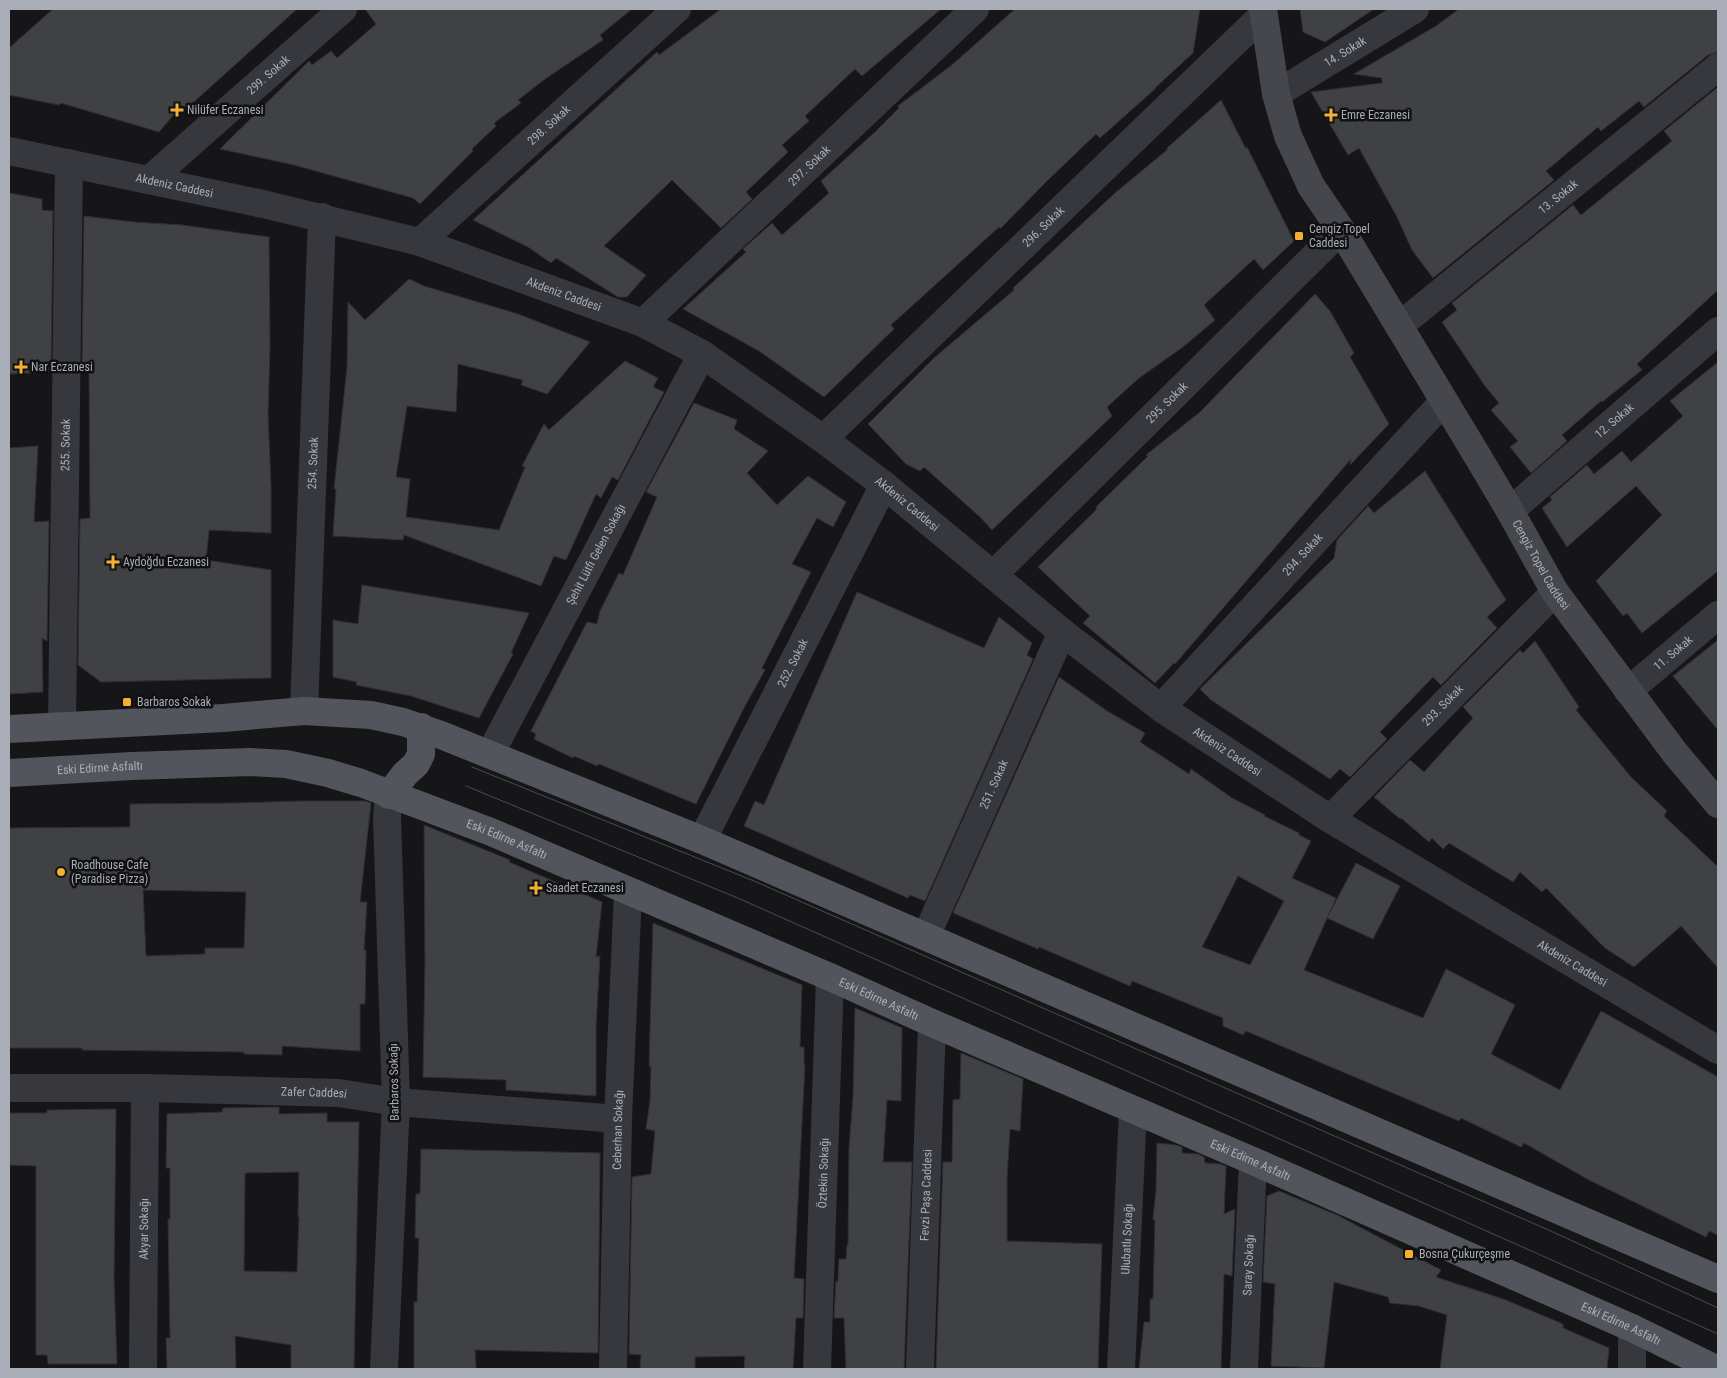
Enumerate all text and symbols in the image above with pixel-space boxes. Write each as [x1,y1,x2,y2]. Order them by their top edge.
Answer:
street label: 14. Sokak [1322,33,1369,70]
street label: 299. Sokak [244,52,293,98]
street label: 298. Sokak [525,102,574,148]
place label: Nilüfer Eczanesi [187,103,264,117]
marker: Nilüfer Eczanesi [171,104,183,116]
place label: Emre Eczanesi [1341,108,1410,122]
marker: Emre Eczanesi [1325,109,1337,121]
street label: 297. Sokak [785,142,834,189]
street label: Akdeniz Caddesi [134,171,214,200]
street label: 13. Sokak [1536,176,1581,217]
street label: 296. Sokak [1020,203,1068,250]
place label: Cengiz Topel Caddesi [1309,222,1370,250]
marker: Cengiz Topel Caddesi [1293,230,1305,242]
street label: Akdeniz Caddesi [524,274,603,314]
place label: Nar Eczanesi [31,360,93,374]
marker: Nar Eczanesi [15,361,27,373]
street label: 295. Sokak [1143,379,1191,426]
street label: 12. Sokak [1592,400,1637,441]
street label: 255. Sokak [58,418,73,471]
street label: 254. Sokak [305,436,321,490]
street label: Akdeniz Caddesi [872,474,942,534]
street label: Şehit Lütfi Gelen Sokağı [563,502,628,607]
street label: Cengiz Topel Caddesi [1509,517,1573,613]
street label: 294. Sokak [1280,530,1326,578]
place label: Aydoğdu Eczanesi [123,555,209,569]
marker: Aydoğdu Eczanesi [107,556,119,568]
street label: 11. Sokak [1651,632,1696,673]
street label: 252. Sokak [775,636,811,690]
street label: 293. Sokak [1419,681,1467,729]
place label: Barbaros Sokak [137,695,212,709]
marker: Barbaros Sokak [121,696,133,708]
street label: Akdeniz Caddesi [1190,724,1264,779]
street label: 251. Sokak [977,757,1011,811]
street label: Eski Edirne Asfaltı [57,759,143,777]
street label: Eski Edirne Asfaltı [465,816,549,862]
place label: Roadhouse Cafe (Paradise Pizza) [71,858,149,886]
marker: Roadhouse Cafe (Paradise Pizza) [55,866,67,878]
place label: Saadet Eczanesi [546,881,624,895]
marker: Saadet Eczanesi [530,882,542,894]
street label: Akdeniz Caddesi [1535,937,1610,989]
street label: Eski Edirne Asfaltı [837,975,921,1023]
street label: Barbaros Sokağı [386,1043,402,1121]
street label: Zafer Caddesi [281,1085,348,1101]
street label: Ceberhan Sokağı [610,1090,626,1170]
street label: Eski Edirne Asfaltı [1208,1137,1293,1184]
street label: Öztekin Sokağı [814,1138,832,1209]
street label: Fevzi Paşa Caddesi [917,1149,935,1241]
street label: Akyar Sokağı [137,1198,151,1260]
street label: Ulubatlı Sokağı [1118,1203,1136,1275]
street label: Saray Sokağı [1240,1234,1257,1296]
place label: Bosna Çukurçeşme [1419,1247,1510,1261]
marker: Bosna Çukurçeşme [1403,1248,1415,1260]
street label: Eski Edirne Asfaltı [1579,1299,1663,1348]

